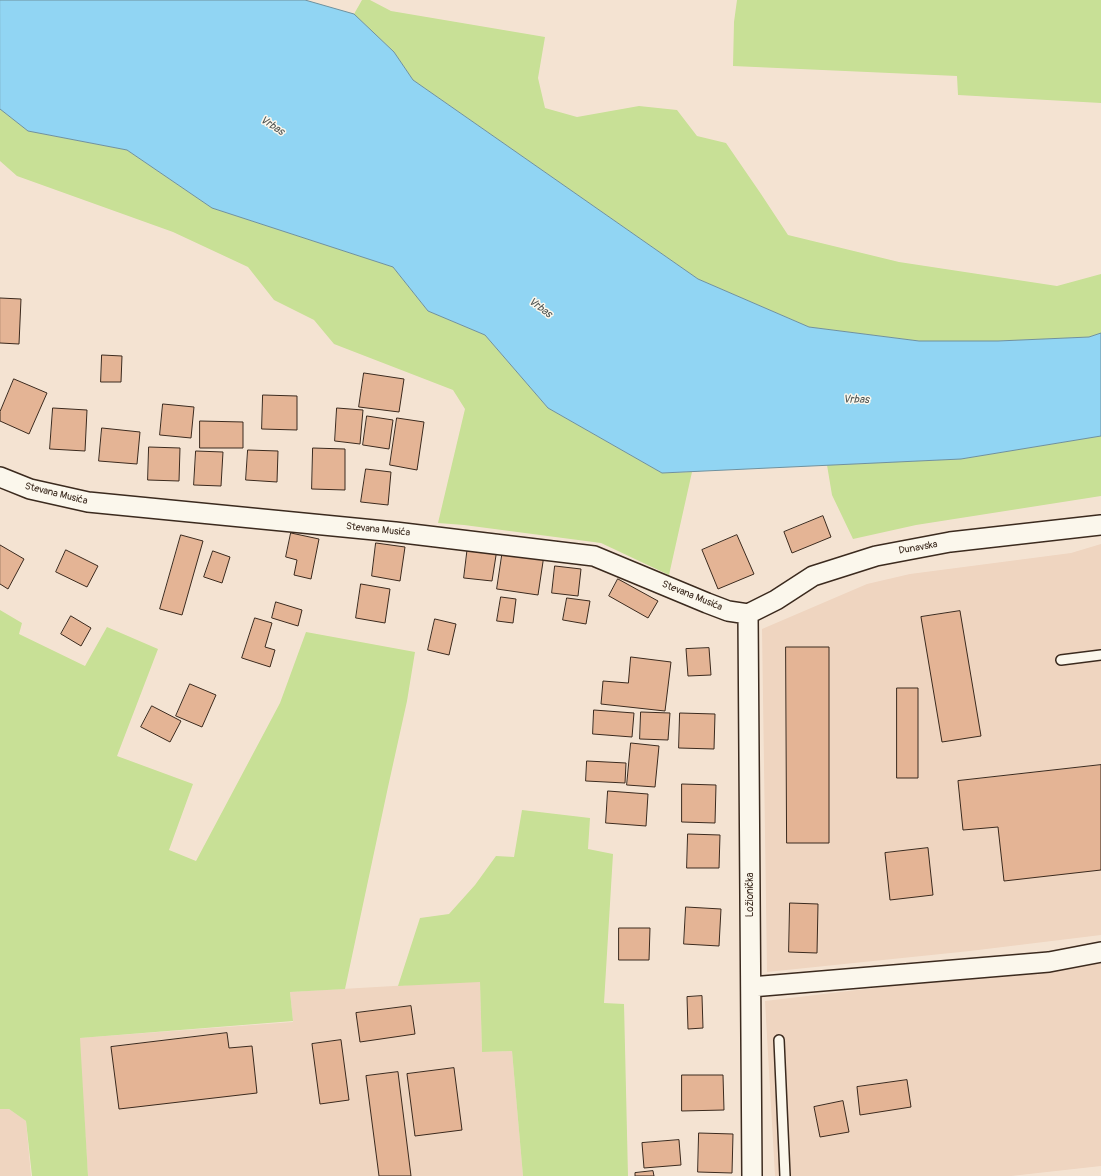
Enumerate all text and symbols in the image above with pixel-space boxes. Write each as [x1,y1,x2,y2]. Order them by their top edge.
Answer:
water label: Vrbas [258,113,286,139]
water label: Vrbas [526,295,554,321]
water label: Vrbas [843,393,869,407]
street label: Stevana Musića [23,480,89,508]
street label: Stevana Musića [345,521,411,539]
street label: Dunavska [898,539,938,557]
street label: Stevana Musića [660,578,724,614]
street label: Ložionička [744,873,756,917]

